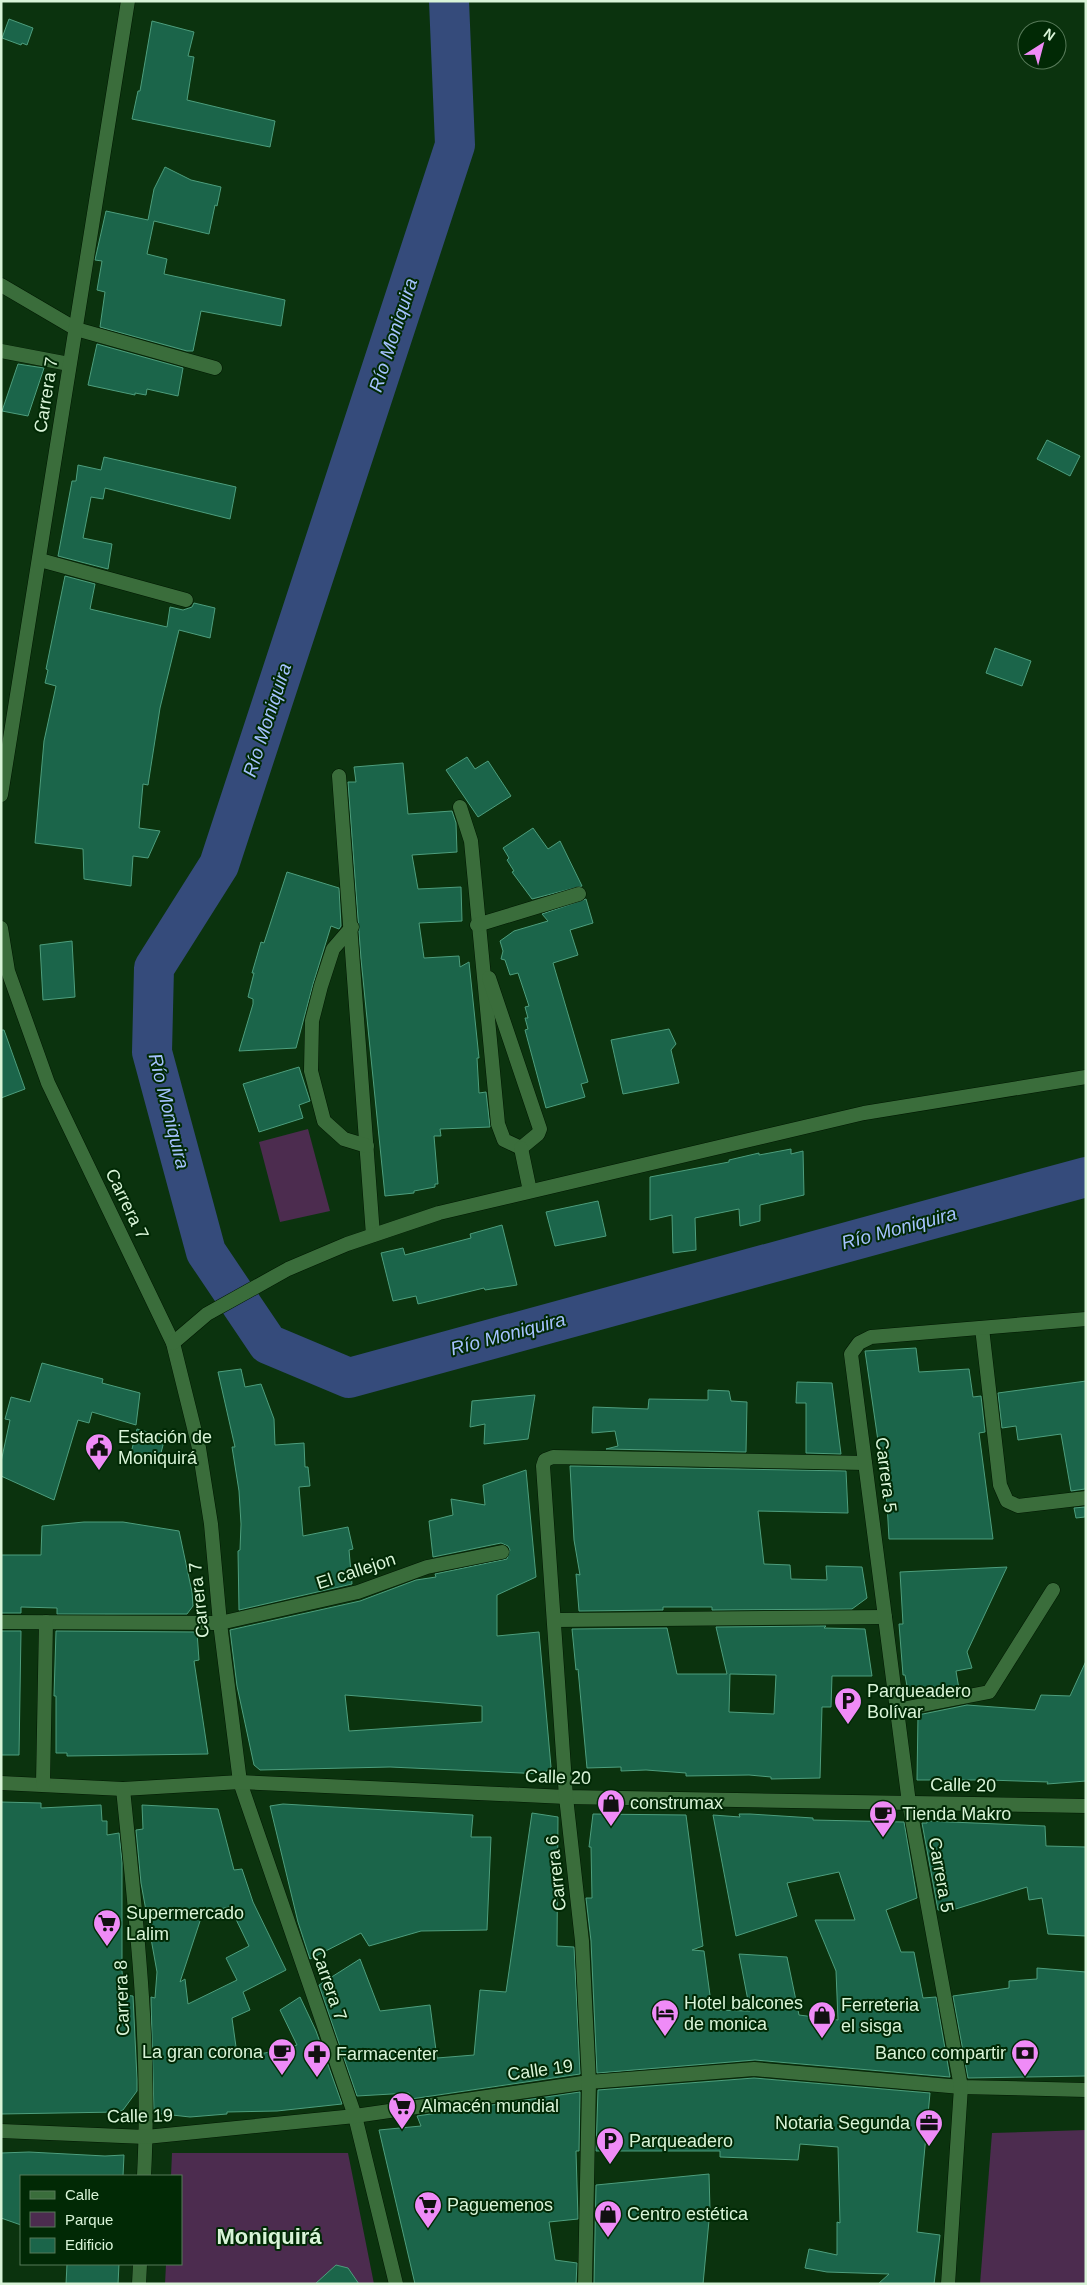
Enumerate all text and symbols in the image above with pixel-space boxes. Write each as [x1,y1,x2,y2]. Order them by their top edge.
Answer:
north arrow [1017,20,1067,70]
text: N [1041,25,1058,44]
water label: Río Moniquira [365,276,421,394]
street label: Carrera 7 [30,356,62,434]
water label: Río Moniquira [239,661,295,779]
water label: Río Moniquira [145,1051,193,1171]
street label: Carrera 7 [101,1165,153,1243]
water label: Río Moniquira [839,1203,959,1253]
water label: Río Moniquira [448,1309,568,1359]
place label: Estación de Moniquirá [118,1427,212,1468]
public building icon: Estación de Moniquirá [84,1432,114,1471]
street label: Carrera 5 [871,1436,901,1514]
street label: El callejon [314,1549,398,1593]
street label: Carrera 7 [185,1561,213,1639]
place label: Parqueadero Bolívar [867,1681,971,1722]
parking icon: Parqueadero Bolívar [833,1686,863,1725]
street label: Calle 20 [525,1766,591,1788]
street label: Calle 20 [930,1774,996,1796]
shop icon: construmax [596,1788,626,1827]
place label: construmax [630,1793,723,1813]
cafe icon: Tienda Makro [868,1799,898,1838]
place label: Tienda Makro [902,1804,1011,1824]
street label: Carrera 6 [542,1834,570,1912]
street label: Carrera 5 [925,1836,957,1914]
place label: Supermercado Lalim [126,1903,244,1944]
supermarket icon: Supermercado Lalim [92,1908,122,1947]
street label: Carrera 7 [307,1945,351,2023]
street label: Carrera 8 [111,1960,133,2036]
place label: Hotel balcones de monica [684,1993,803,2034]
place label: Ferreteria el sisga [841,1995,920,2036]
hotel icon: Hotel balcones de monica [650,1998,680,2037]
shop icon: Ferreteria el sisga [807,2000,837,2039]
cafe icon: La gran corona [267,2037,297,2076]
bank icon: Banco compartir [1010,2038,1040,2077]
pharmacy icon: Farmacenter [302,2039,332,2078]
place label: La gran corona [142,2042,264,2062]
place label: Banco compartir [875,2043,1006,2063]
place label: Farmacenter [336,2044,438,2064]
street label: Calle 19 [506,2056,574,2084]
supermarket icon: Almacén mundial [387,2091,417,2130]
place label: Almacén mundial [421,2096,559,2116]
street label: Calle 19 [107,2105,173,2127]
office icon: Notaria Segunda [914,2108,944,2147]
place label: Notaria Segunda [775,2113,911,2133]
parking icon: Parqueadero [595,2126,625,2165]
place label: Parqueadero [629,2131,733,2151]
legend [20,2175,182,2265]
text: Calle [65,2186,99,2203]
supermarket icon: Paguemenos [413,2190,443,2229]
place label: Paguemenos [447,2195,553,2215]
shop icon: Centro estética [593,2199,623,2238]
place label: Centro estética [627,2204,749,2224]
text: Parque [65,2211,113,2228]
district label: Moniquirá [216,2224,322,2249]
text: Edificio [65,2236,113,2253]

